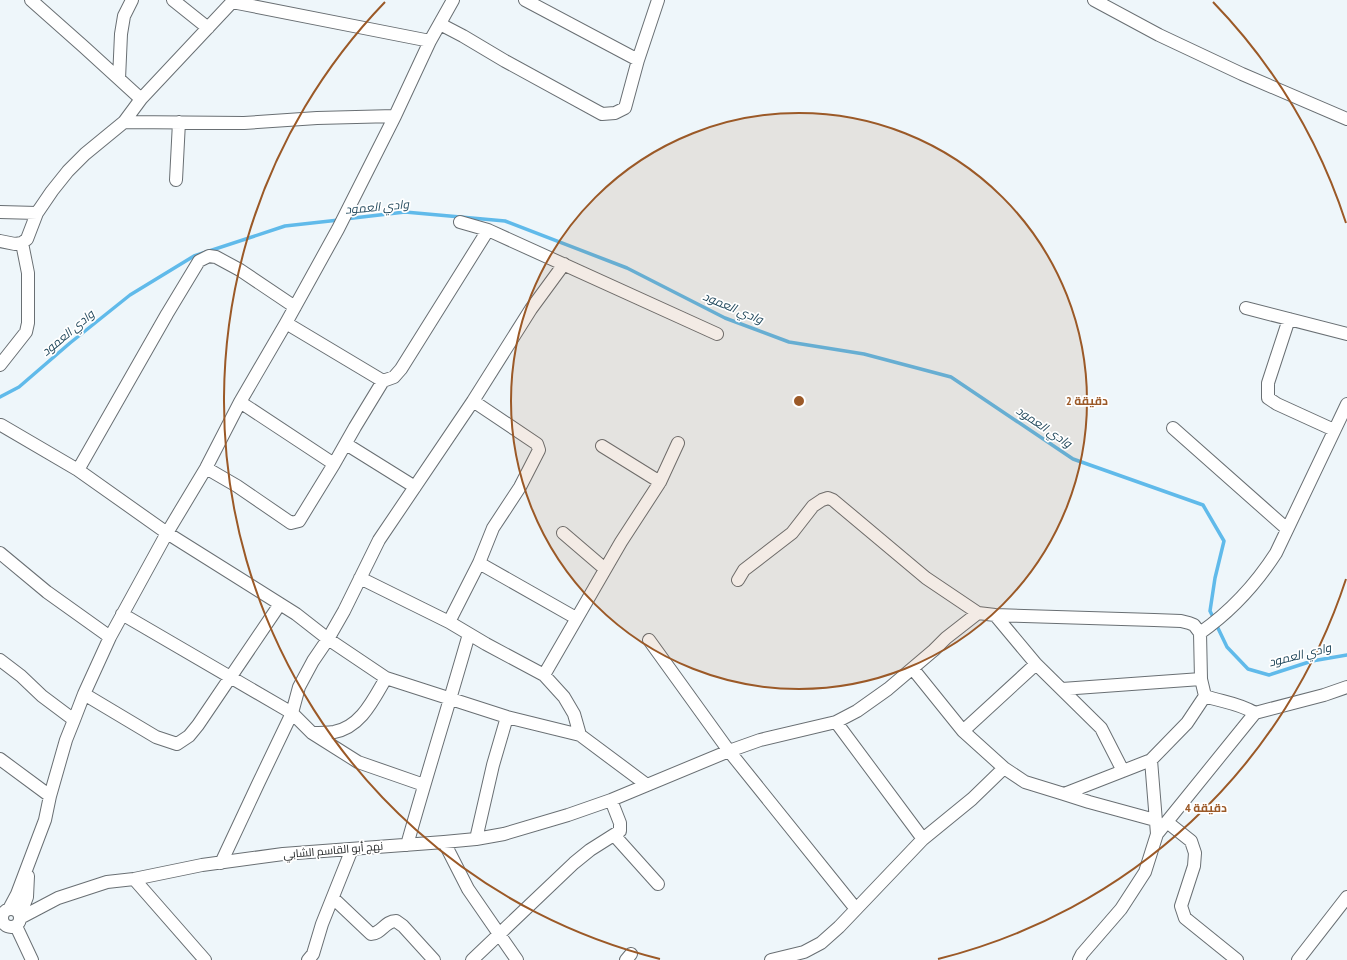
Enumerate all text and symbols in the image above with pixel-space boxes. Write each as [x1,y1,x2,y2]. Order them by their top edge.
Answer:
water label: وادي العمود [344,196,411,220]
water label: وادي العمود [700,288,767,330]
water label: وادي العمود [38,305,100,361]
text: 2 دقيقة [1066,393,1108,408]
centre of rings [792,394,806,408]
water label: وادي العمود [1012,403,1076,454]
water label: وادي العمود [1267,639,1335,672]
text: 4 دقيقة [1185,800,1227,815]
street label: نهج أبو القاسم الشابي [282,839,384,863]

